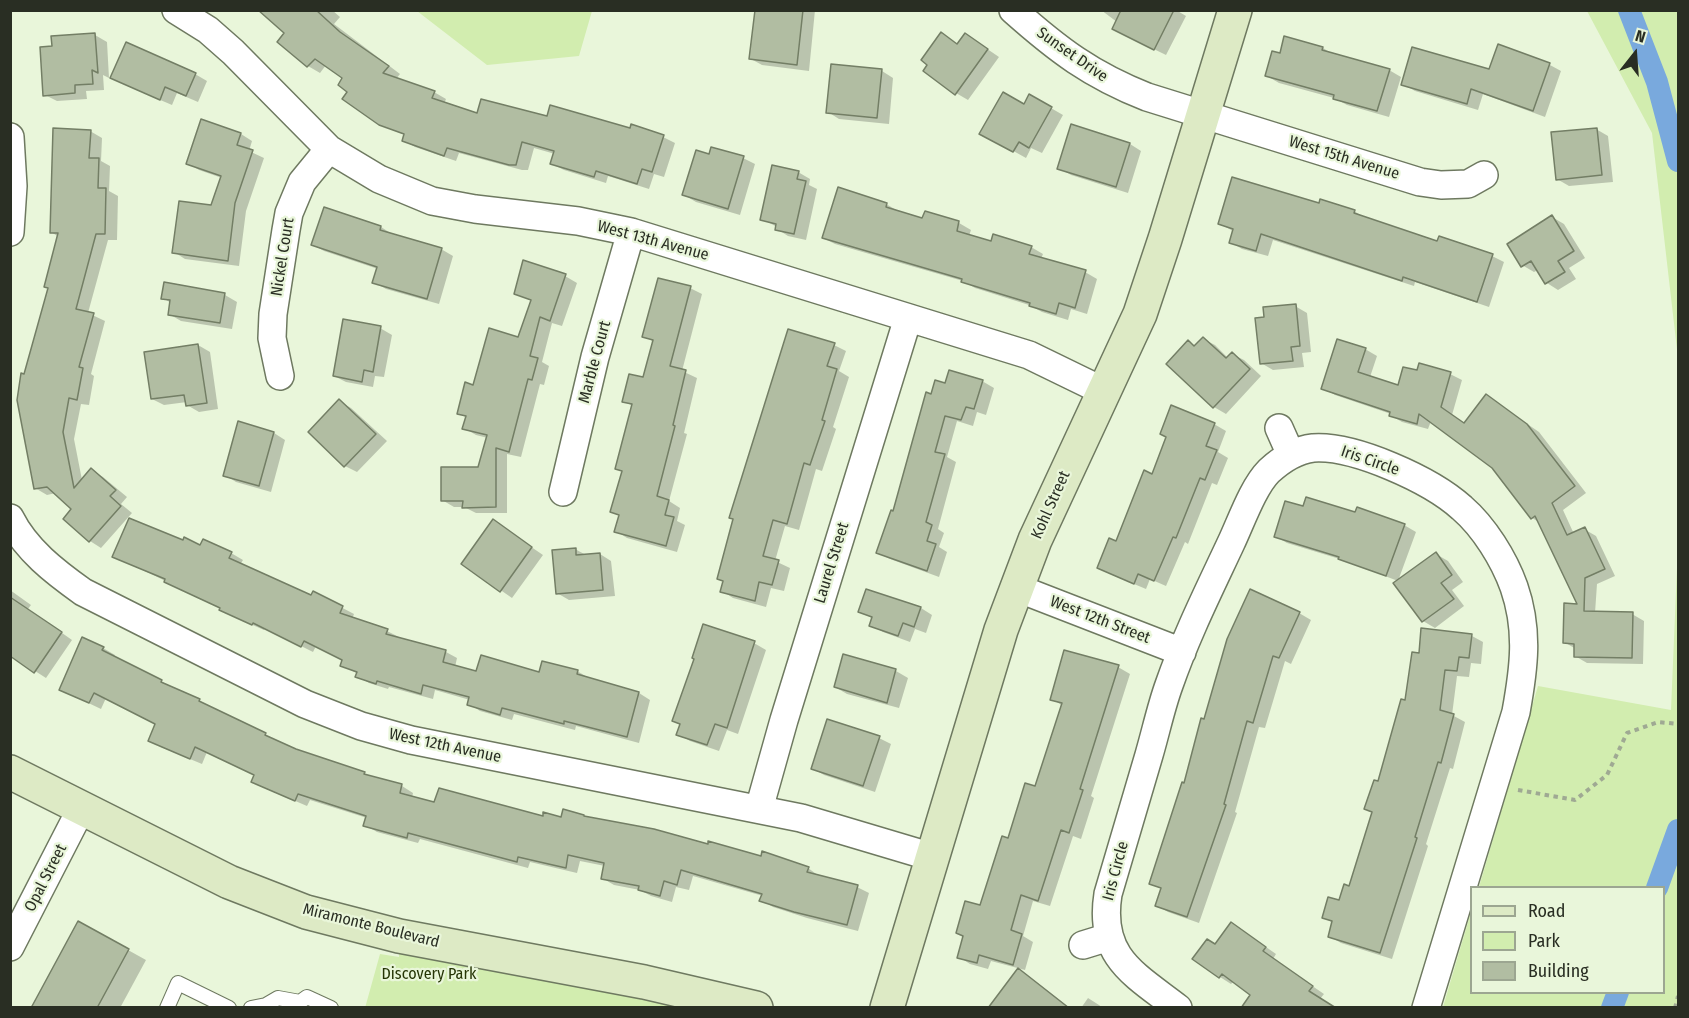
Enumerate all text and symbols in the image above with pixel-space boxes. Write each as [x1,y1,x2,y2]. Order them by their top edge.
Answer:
street label: Sunset Drive [1033,24,1111,86]
north arrow [1605,24,1665,84]
text: N [1633,26,1648,47]
street label: West 15th Avenue [1286,132,1402,184]
street label: Nickel Court [267,216,299,298]
street label: West 13th Avenue [595,217,711,265]
street label: Marble Court [575,319,615,405]
street label: Iris Circle [1338,442,1402,480]
street label: Kohl Street [1028,468,1074,542]
street label: Laurel Street [811,520,853,606]
street label: West 12th Street [1047,592,1153,648]
street label: West 12th Avenue [387,725,503,767]
street label: Iris Circle [1099,839,1133,903]
street label: Opal Street [21,841,71,915]
legend [1470,886,1665,994]
street label: Miramonte Boulevard [301,900,441,952]
text: Road [1528,900,1565,922]
text: Park [1528,930,1560,952]
text: Building [1528,960,1589,982]
park label: Discovery Park [382,965,476,985]

